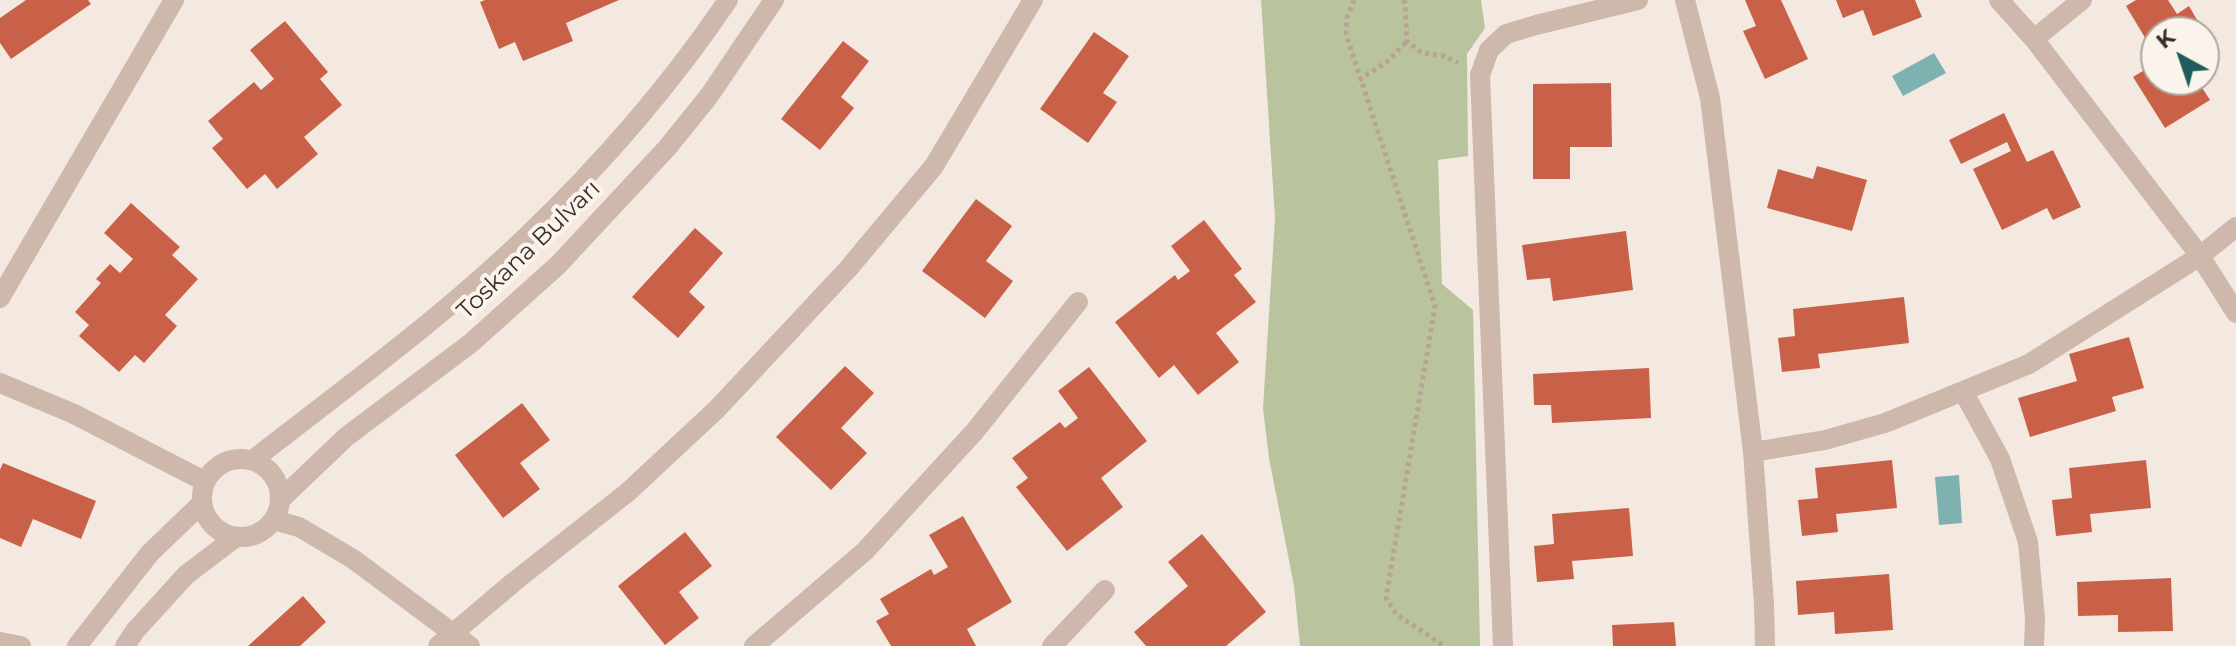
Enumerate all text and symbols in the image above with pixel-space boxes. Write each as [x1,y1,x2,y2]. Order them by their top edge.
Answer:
north arrow [2140,16,2220,96]
text: K [2151,23,2180,54]
street label: Toskana Bulvarı [452,175,606,325]

